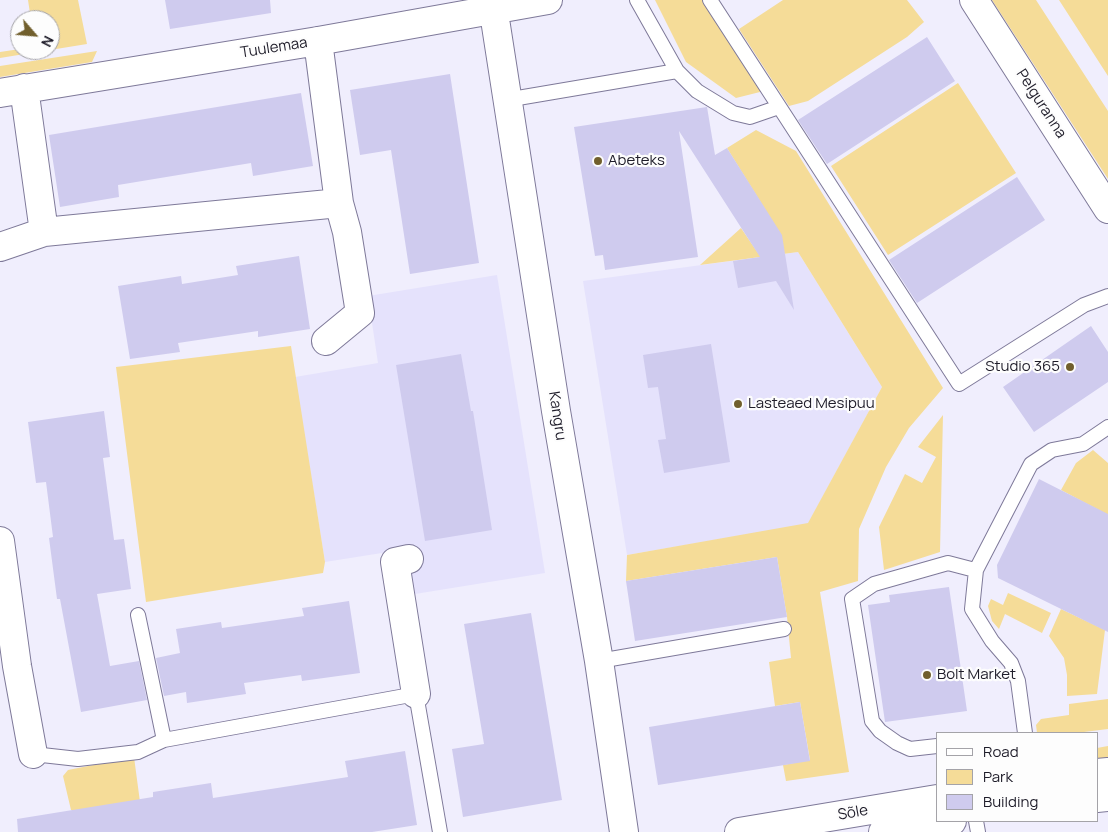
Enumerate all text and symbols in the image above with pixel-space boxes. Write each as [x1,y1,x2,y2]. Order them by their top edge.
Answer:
north arrow [10,10,60,60]
text: N [37,33,59,50]
street label: Tuulemaa [239,34,309,62]
street label: Pelguranna [1012,66,1070,142]
place label: Abeteks [608,152,665,170]
marker: Abeteks [592,155,604,167]
place label: Studio 365 [985,358,1060,376]
marker: Studio 365 [1064,361,1076,373]
street label: Kangru [544,390,570,442]
place label: Lasteaed Mesipuu [748,395,875,413]
marker: Lasteaed Mesipuu [732,398,744,410]
place label: Bolt Market [937,666,1016,684]
marker: Bolt Market [921,669,933,681]
legend [936,732,1098,822]
text: Road [983,741,1019,762]
text: Park [983,766,1013,787]
text: Building [983,791,1038,812]
street label: Sõle [836,801,870,825]

